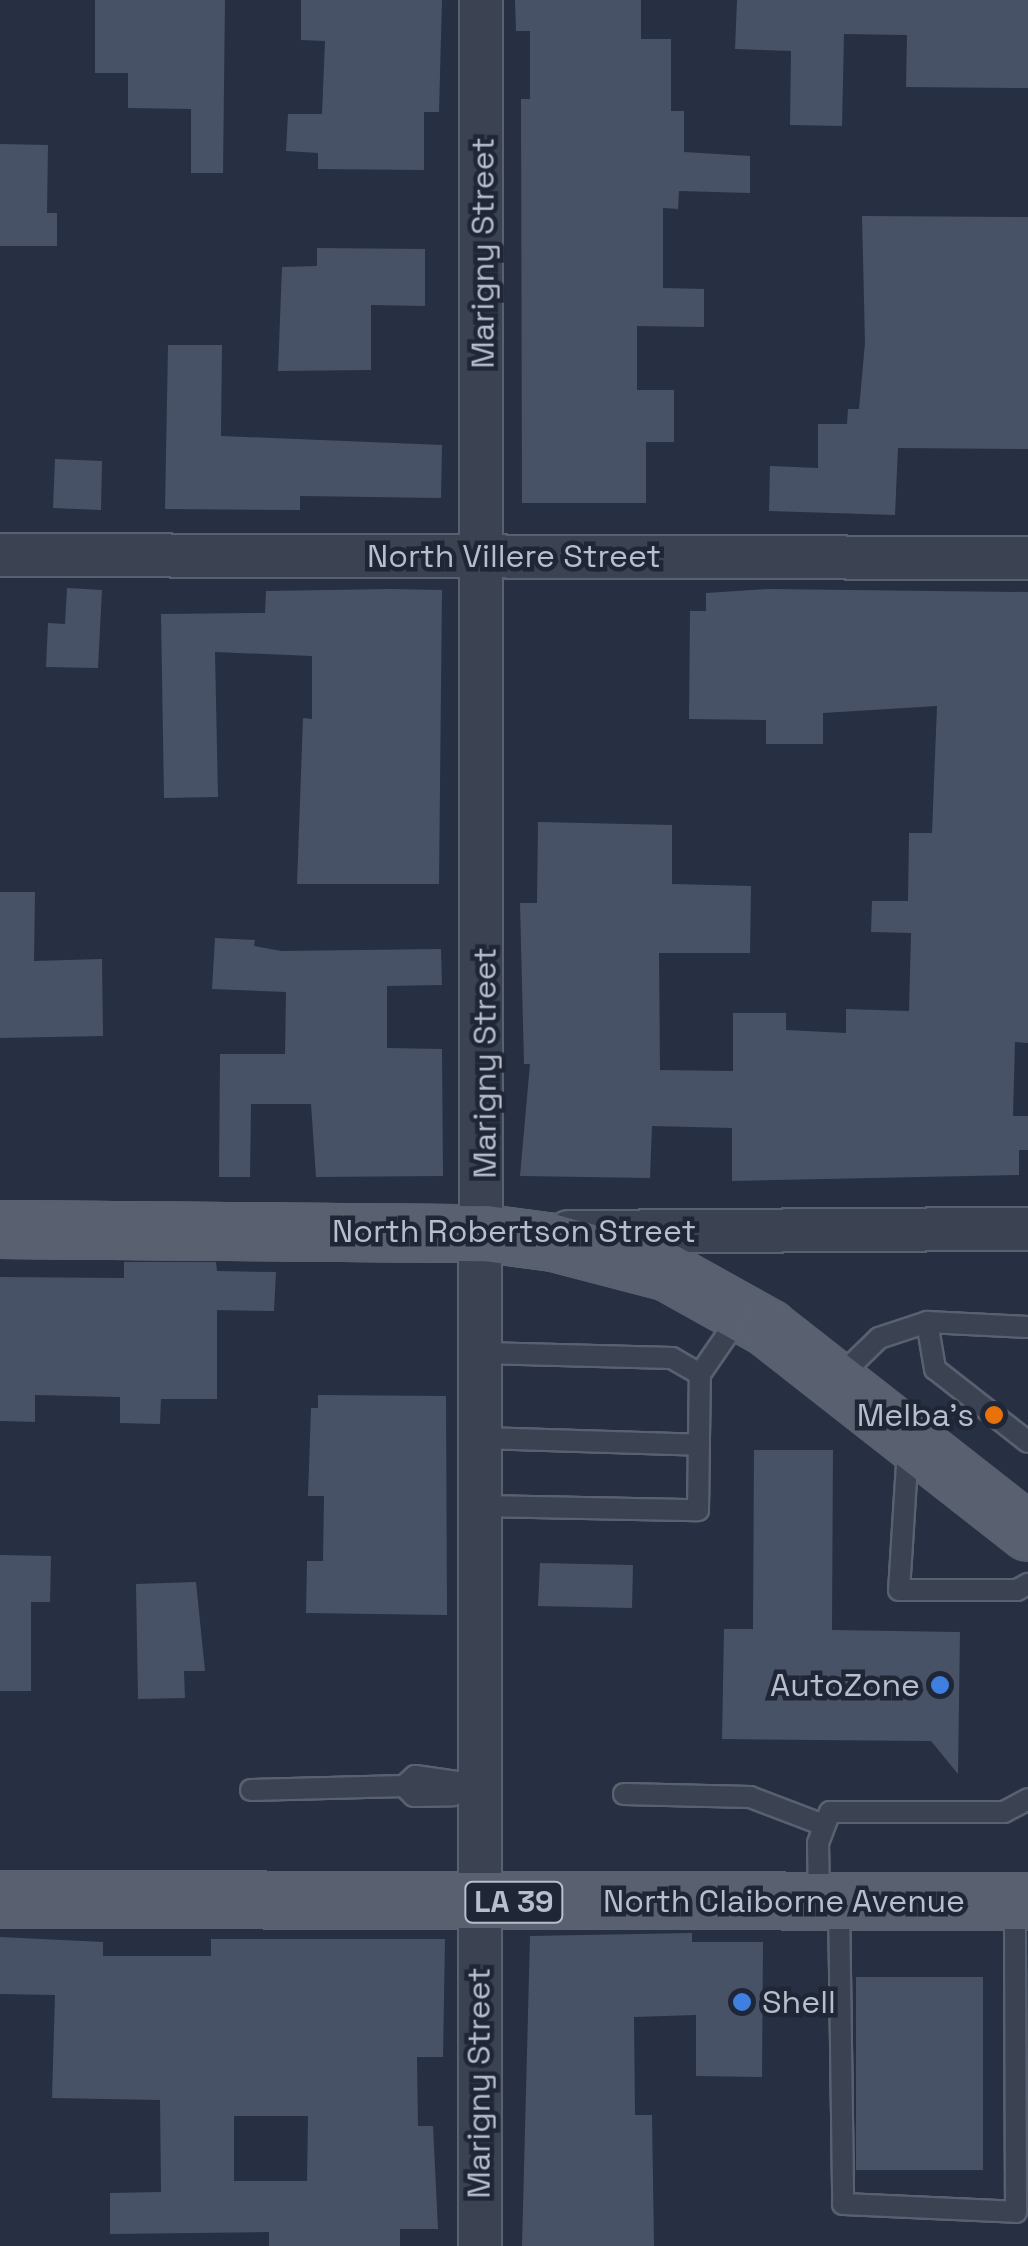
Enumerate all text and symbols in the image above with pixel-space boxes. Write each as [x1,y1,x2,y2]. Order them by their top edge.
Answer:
street label: Marigny Street [464,137,502,369]
street label: North Villere Street [367,537,661,575]
street label: Marigny Street [466,947,504,1179]
street label: North Robertson Street [332,1212,696,1250]
place label: Melba's [857,1396,974,1434]
marker: Melba's [983,1404,1005,1426]
place label: AutoZone [770,1666,920,1704]
marker: AutoZone [929,1674,951,1696]
road number: LA 39 [464,1877,564,1927]
street label: North Claiborne Avenue [603,1882,965,1920]
street label: Marigny Street [460,1967,498,2199]
place label: Shell [762,1983,836,2021]
marker: Shell [731,1991,753,2013]

